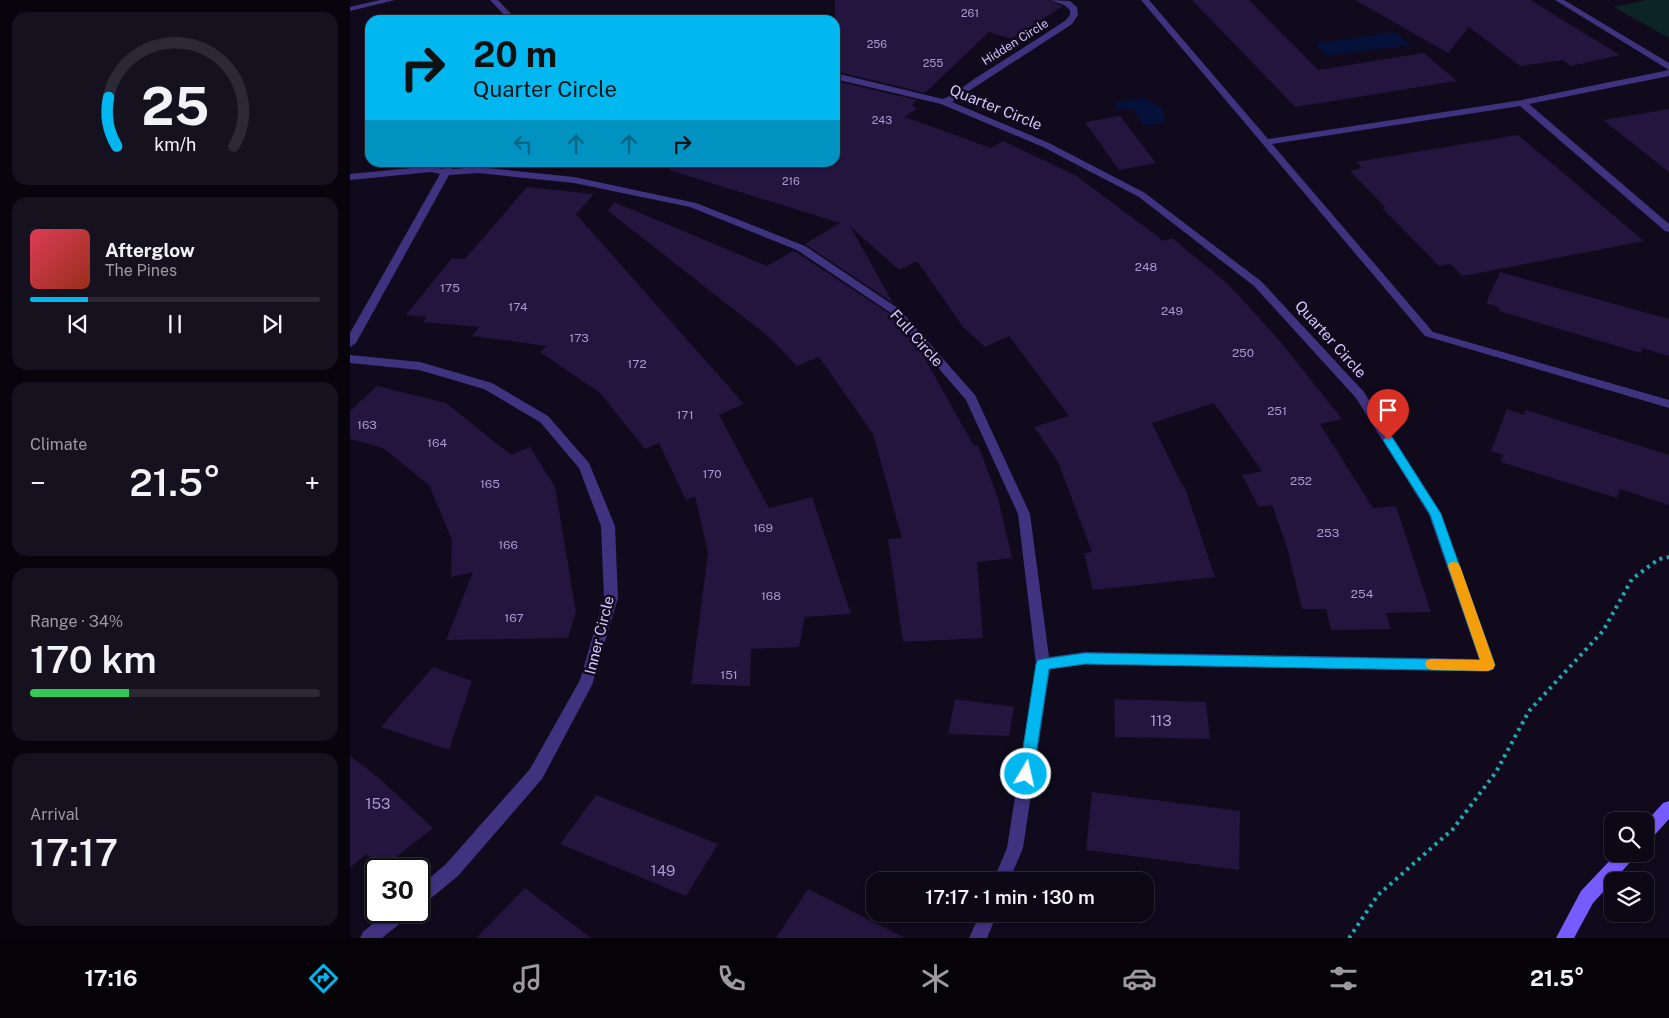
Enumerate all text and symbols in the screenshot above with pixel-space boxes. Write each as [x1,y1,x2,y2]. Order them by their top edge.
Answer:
house number: 261 [961,7,979,19]
street label: Hidden Circle [979,16,1051,68]
text: 20 m [473,34,557,75]
icon: right [390,35,455,100]
house number: 256 [867,38,887,50]
house number: 255 [923,57,943,69]
text: 25 [141,76,209,137]
text: Quarter Circle [473,76,617,102]
street label: Quarter Circle [947,81,1045,133]
house number: 243 [872,114,892,126]
icon: left [509,130,537,158]
icon: ahead [562,130,590,158]
icon: ahead [615,130,643,158]
icon: right [668,130,696,158]
text: km/h [154,134,196,155]
house number: 216 [782,175,800,187]
text: Afterglow [105,239,195,261]
house number: 248 [1135,260,1157,274]
text: The Pines [105,261,177,280]
house number: 175 [440,281,460,295]
street label: Quarter Circle [1292,297,1370,381]
house number: 174 [508,300,528,314]
house number: 249 [1161,304,1183,318]
street label: Full Circle [887,306,947,370]
icon: previous [64,310,92,338]
icon: pause [161,310,189,338]
icon: next [258,310,286,338]
house number: 173 [569,331,589,345]
house number: 250 [1232,346,1254,360]
house number: 172 [627,357,647,371]
pin [1367,389,1409,440]
icon: arrive [1374,396,1402,424]
house number: 251 [1267,404,1287,418]
house number: 171 [676,408,694,422]
house number: 163 [357,418,377,432]
text: Climate [30,435,87,454]
house number: 164 [427,436,447,450]
text: 21.5° [129,460,221,505]
text: − [30,466,46,499]
text: + [304,466,320,499]
house number: 170 [702,467,722,481]
house number: 252 [1290,474,1312,488]
house number: 165 [480,477,500,491]
house number: 169 [753,521,773,535]
house number: 253 [1317,526,1339,540]
house number: 166 [498,538,518,552]
house number: 254 [1351,587,1374,601]
house number: 168 [761,589,781,603]
street label: Inner Circle [581,594,617,676]
house number: 167 [504,611,524,625]
text: Range · 34% [30,612,123,631]
text: 170 km [30,637,157,682]
house number: 151 [720,668,738,682]
house number: 113 [1150,712,1172,729]
position arrow [999,747,1051,799]
house number: 153 [365,795,391,812]
text: Arrival [30,805,79,824]
map controls [1604,812,1654,922]
button: search [1604,812,1654,862]
text: 17:17 [30,830,118,875]
speed limit sign: 30 [365,858,430,923]
house number: 149 [651,862,675,879]
button: layers [1604,872,1654,922]
text: 17:17 · 1 min · 130 m [925,886,1095,908]
icon: directions [306,961,341,996]
icon: music [510,961,545,996]
icon: phone [714,961,749,996]
icon: climate [918,961,953,996]
icon: car [1122,961,1157,996]
icon: filters [1326,961,1361,996]
text: 17:16 [84,965,138,991]
text: 21.5° [1530,965,1584,991]

